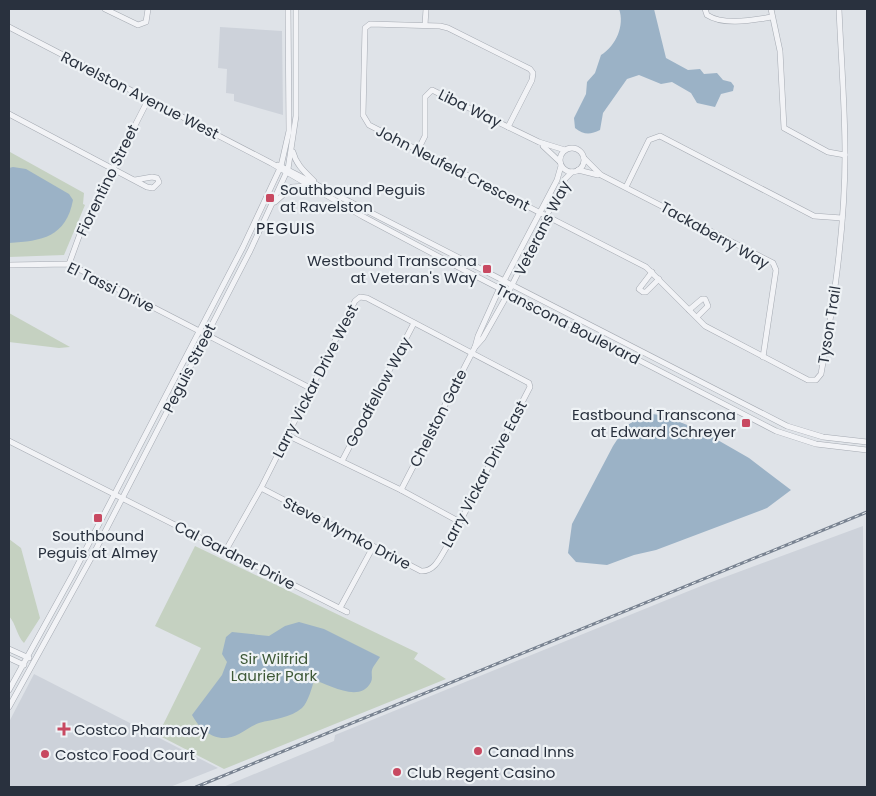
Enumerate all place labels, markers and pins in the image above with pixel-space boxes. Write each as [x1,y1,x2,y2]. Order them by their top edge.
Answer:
place label: Southbound Peguis at Ravelston [280,179,426,217]
marker: Southbound Peguis at Ravelston [264,192,276,204]
place label: Westbound Transcona at Veteran's Way [307,250,478,288]
marker: Westbound Transcona at Veteran's Way [481,263,493,275]
place label: Eastbound Transcona at Edward Schreyer [572,404,736,442]
marker: Eastbound Transcona at Edward Schreyer [740,417,752,429]
marker: Southbound Peguis at Almey [92,512,104,524]
place label: Southbound Peguis at Almey [38,525,158,563]
place label: Costco Pharmacy [74,719,209,740]
marker: Costco Pharmacy [58,723,70,735]
place label: Canad Inns [488,741,574,762]
place label: Costco Food Court [55,744,195,765]
marker: Canad Inns [472,745,484,757]
marker: Costco Food Court [39,748,51,760]
place label: Club Regent Casino [407,762,555,783]
marker: Club Regent Casino [391,766,403,778]

